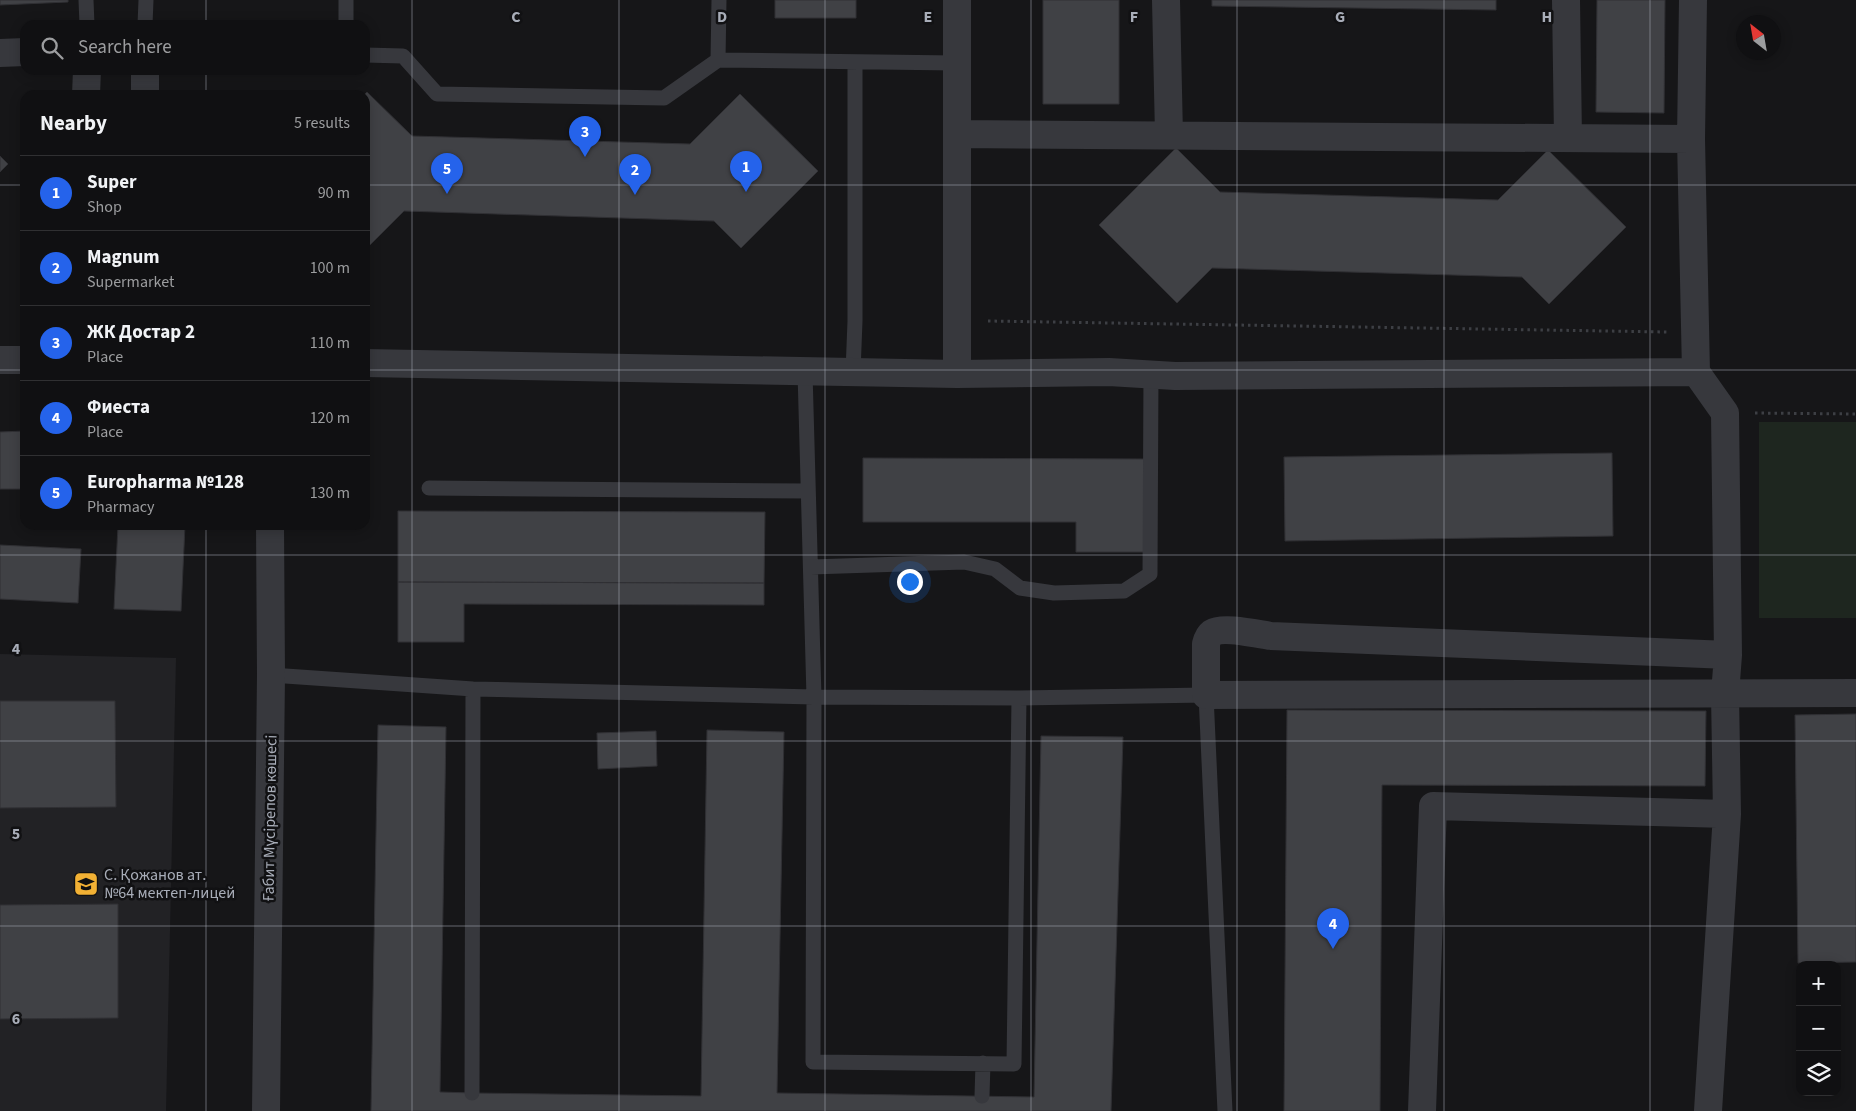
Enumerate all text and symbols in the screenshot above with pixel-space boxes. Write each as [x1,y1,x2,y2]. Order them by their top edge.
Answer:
text: C [511,6,521,28]
text: D [717,6,727,28]
text: E [924,6,932,28]
text: F [1130,6,1138,28]
text: G [1335,6,1345,28]
text: H [1542,6,1552,28]
north arrow [1736,15,1781,60]
search box [20,20,370,75]
icon: search [38,34,66,62]
text: Search here [78,34,172,61]
text: Nearby [40,108,107,138]
text: 5 results [294,112,350,134]
pin: 3 [569,116,601,157]
pin: 1 [730,151,762,192]
pin: 5 [431,153,463,194]
pin: 2 [619,154,651,195]
text: Super [87,169,137,196]
text: 1 [52,182,60,204]
text: 90 m [318,182,350,204]
text: Shop [87,196,122,218]
text: Magnum [87,244,160,271]
text: 2 [52,257,60,279]
text: 100 m [310,257,350,279]
text: Supermarket [87,271,174,293]
text: ЖК Достар 2 [87,319,195,346]
text: 3 [52,332,60,354]
text: 110 m [310,332,350,354]
text: Place [87,346,123,368]
text: Фиеста [87,394,150,421]
text: 4 [52,407,60,429]
text: 120 m [310,407,350,429]
text: Place [87,421,123,443]
text: Europharma №128 [87,469,244,496]
text: 5 [52,482,60,504]
text: 130 m [310,482,350,504]
text: Pharmacy [87,496,155,518]
your location [897,569,923,595]
text: 4 [12,638,21,660]
street label: Ғабит Мүсірепов көшесі [258,734,282,902]
text: 5 [12,823,20,845]
place label: С. Қожанов ат. №64 мектеп-лицей [104,864,235,904]
school or university icon: С. Қожанов ат. №64 мектеп-лицей [73,871,99,897]
pin: 4 [1317,908,1349,949]
map controls [1796,961,1841,1096]
button: + [1796,961,1841,1006]
button: − [1796,1006,1841,1051]
text: 6 [12,1008,20,1030]
button: layers [1796,1051,1841,1096]

